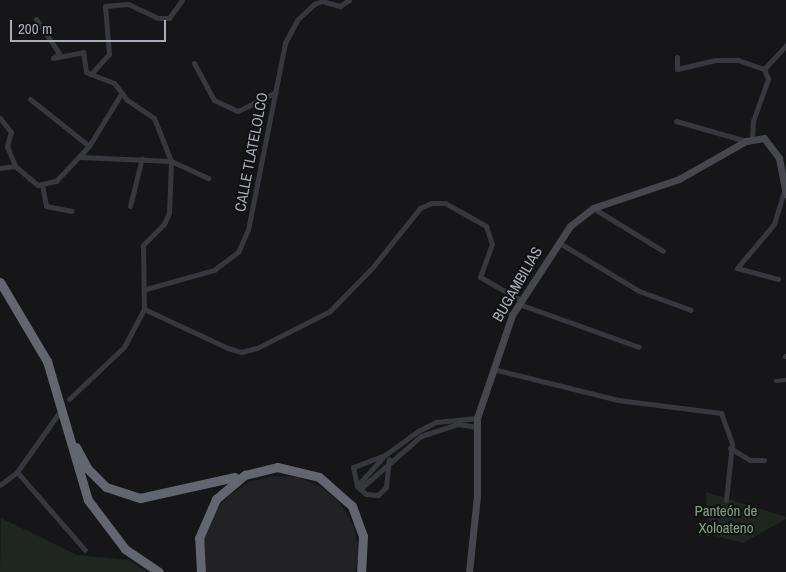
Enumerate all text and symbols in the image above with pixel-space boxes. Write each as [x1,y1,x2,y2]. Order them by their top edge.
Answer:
scale bar [12,10,169,42]
text: 200 m [18,18,52,39]
street label: CALLE TLATELOLCO [231,91,271,213]
street label: BUGAMBILIAS [488,243,546,325]
park label: Panteón de Xoloateno [695,501,757,536]

